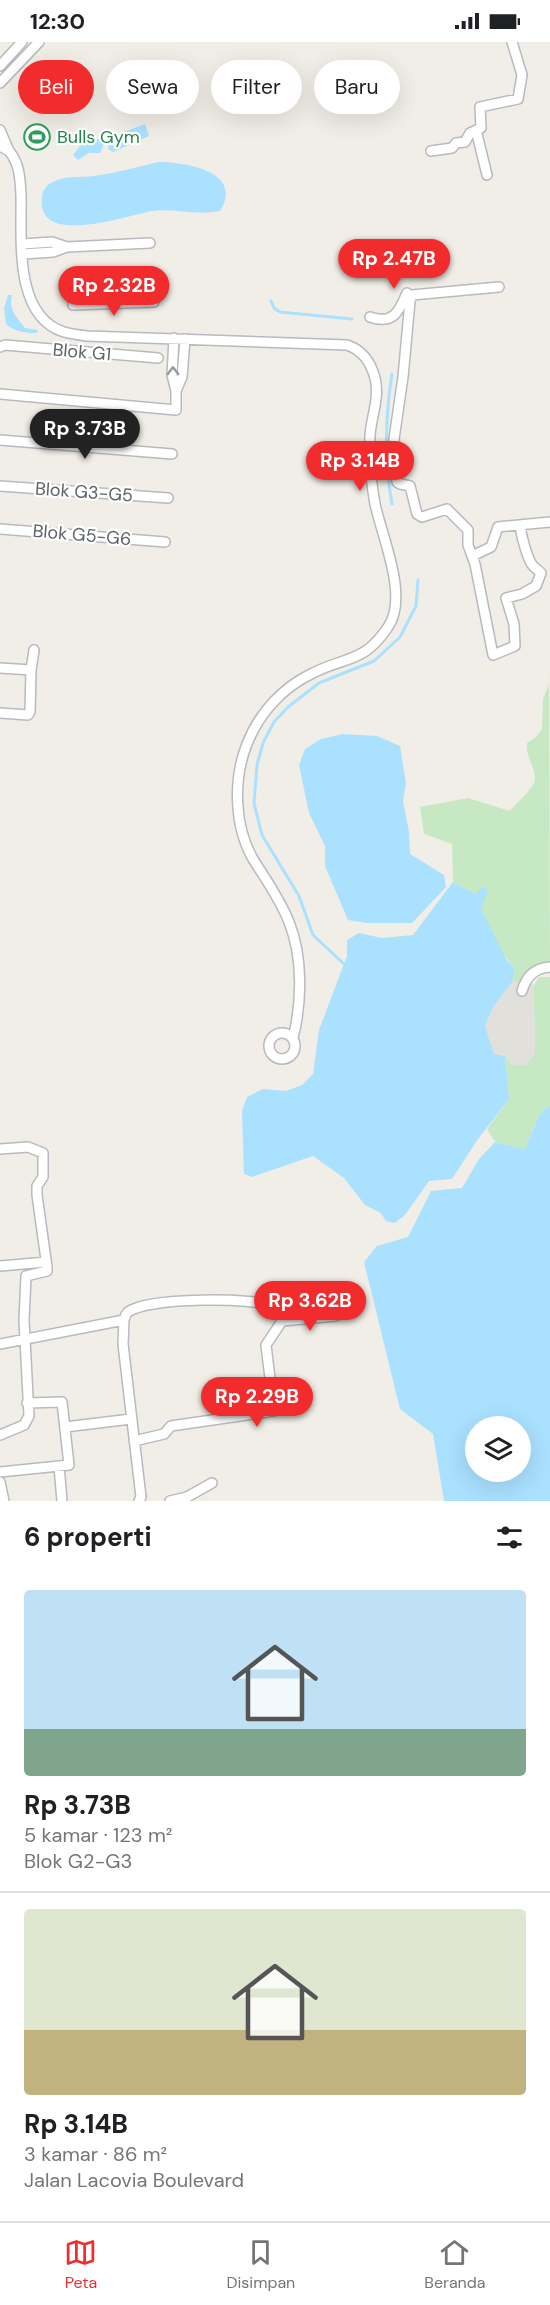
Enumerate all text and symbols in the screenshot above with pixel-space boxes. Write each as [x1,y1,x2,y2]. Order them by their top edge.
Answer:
text: 12:30 [30,7,85,36]
chip: Beli [18,60,94,114]
chip: Sewa [106,60,199,114]
chip: Filter [211,60,302,114]
chip: Baru [314,60,400,114]
sports icon: Bulls Gym [22,122,52,152]
place label: Bulls Gym [57,125,140,149]
pin: Rp 2.47B [332,239,456,290]
text: Rp 2.47B [352,245,436,271]
pin: Rp 2.32B [52,266,176,317]
text: Rp 2.32B [72,272,156,298]
street label: Blok G1 [52,337,112,367]
one-way arrow [167,366,179,375]
pin: Rp 3.73B [23,409,147,460]
text: Rp 3.73B [44,415,126,441]
pin: Rp 3.14B [298,441,422,492]
text: Rp 3.14B [320,447,400,473]
street label: Blok G3-G5 [34,477,134,507]
street label: Blok G5-G6 [32,519,132,551]
pin: Rp 3.62B [248,1281,372,1332]
text: Rp 3.62B [268,1287,352,1313]
pin: Rp 2.29B [195,1377,319,1428]
text: Rp 2.29B [215,1383,299,1409]
map controls [465,1416,531,1482]
button: layers [465,1416,531,1482]
text: 6 properti [24,1520,152,1554]
icon: filters [493,1521,526,1554]
icon: home [221,1629,329,1737]
text: Rp 3.73B [24,1788,131,1822]
text: 5 kamar · 123 m² [24,1822,172,1848]
text: Blok G2-G3 [24,1848,132,1874]
icon: home [221,1948,329,2056]
text: Rp 3.14B [24,2107,128,2141]
text: 3 kamar · 86 m² [24,2141,167,2167]
text: Jalan Lacovia Boulevard [24,2167,244,2193]
tab: Peta [64,2236,97,2293]
tab: Disimpan [226,2236,295,2293]
tab: Beranda [424,2236,486,2293]

